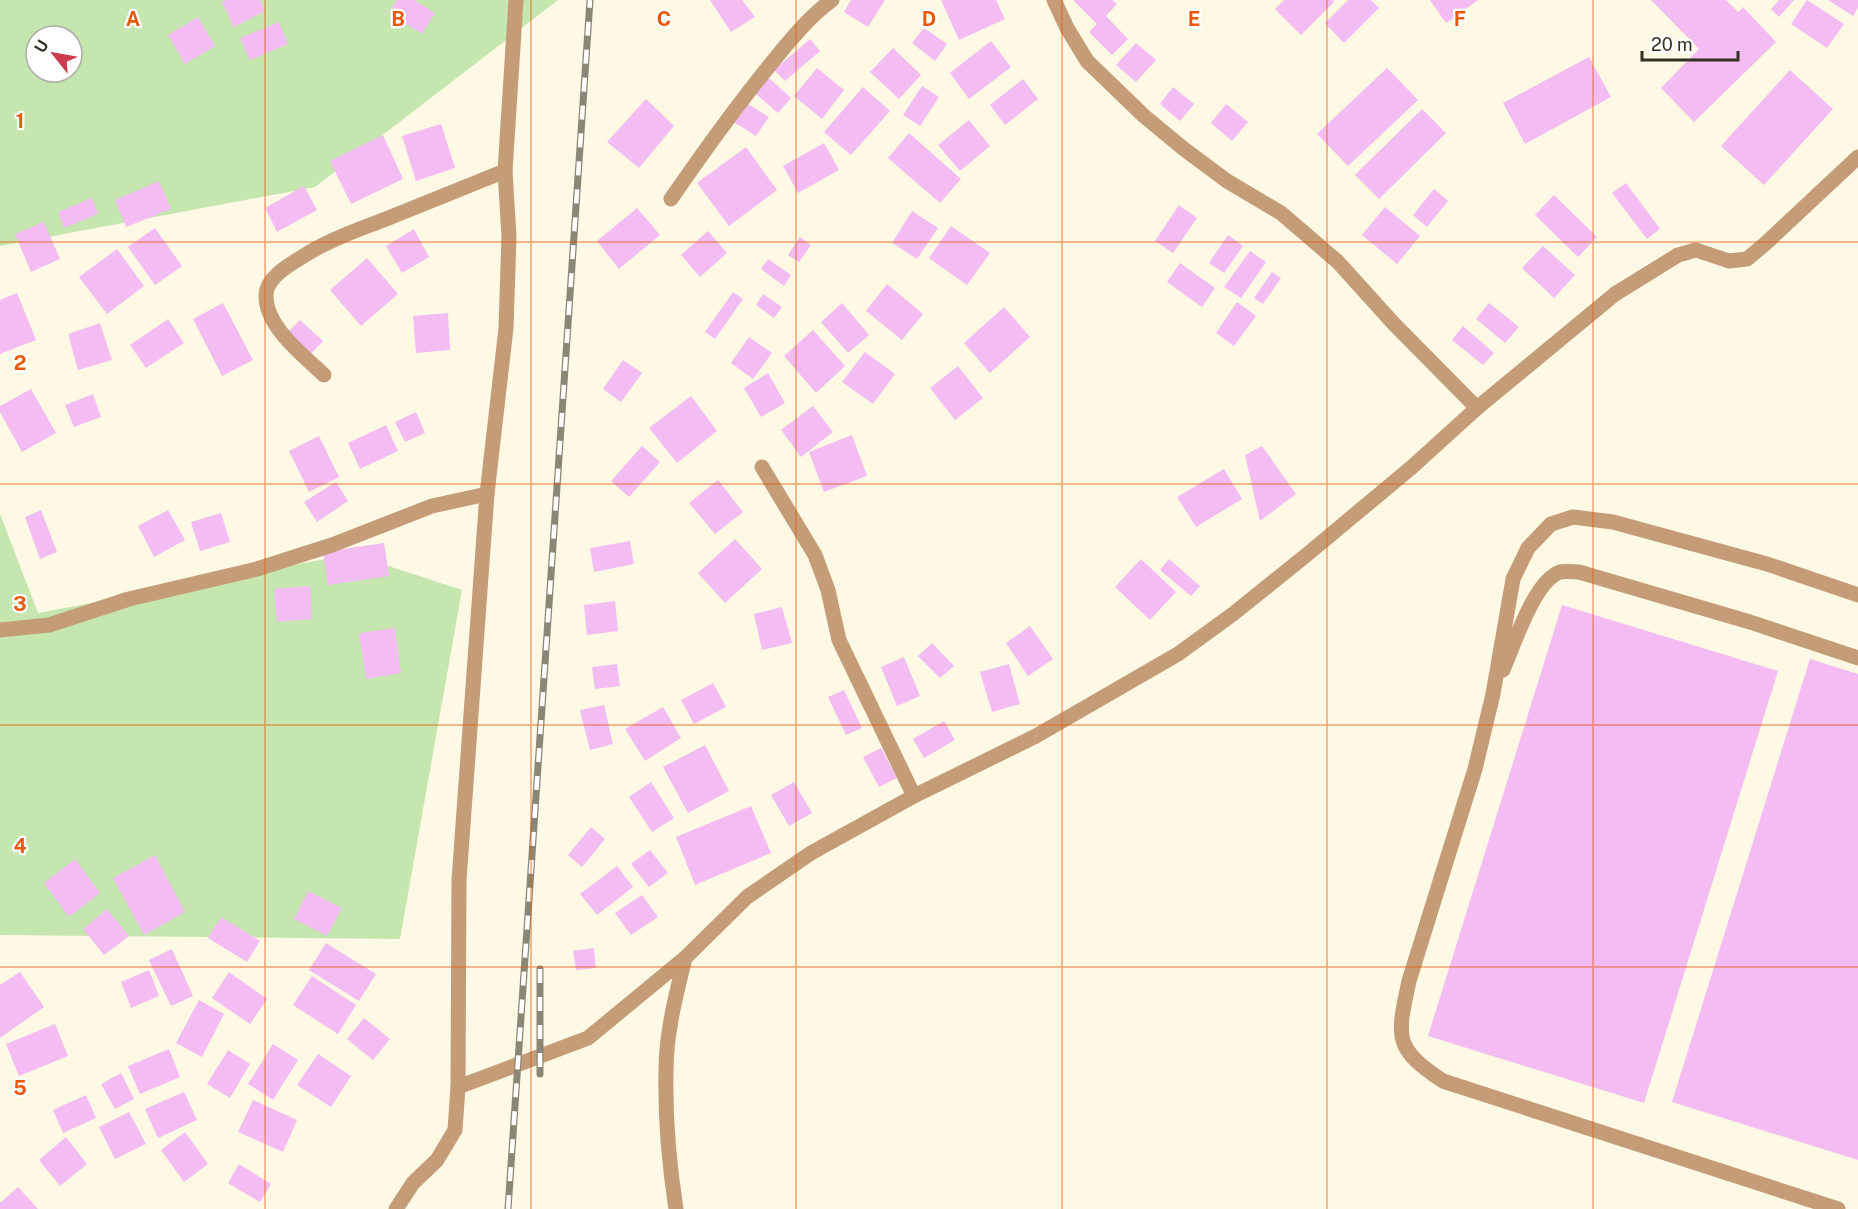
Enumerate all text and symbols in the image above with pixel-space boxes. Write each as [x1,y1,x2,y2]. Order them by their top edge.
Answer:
text: A [126,7,140,31]
text: B [391,7,405,31]
text: C [657,7,671,31]
text: D [922,7,936,31]
text: E [1188,7,1200,31]
text: F [1454,7,1466,31]
north arrow [24,24,84,84]
scale bar [1642,24,1738,62]
text: 20 m [1651,34,1693,55]
text: U [30,37,53,56]
text: 1 [16,109,24,133]
text: 2 [14,351,26,375]
text: 3 [13,592,27,616]
text: 4 [13,834,27,858]
text: 5 [13,1076,27,1100]

